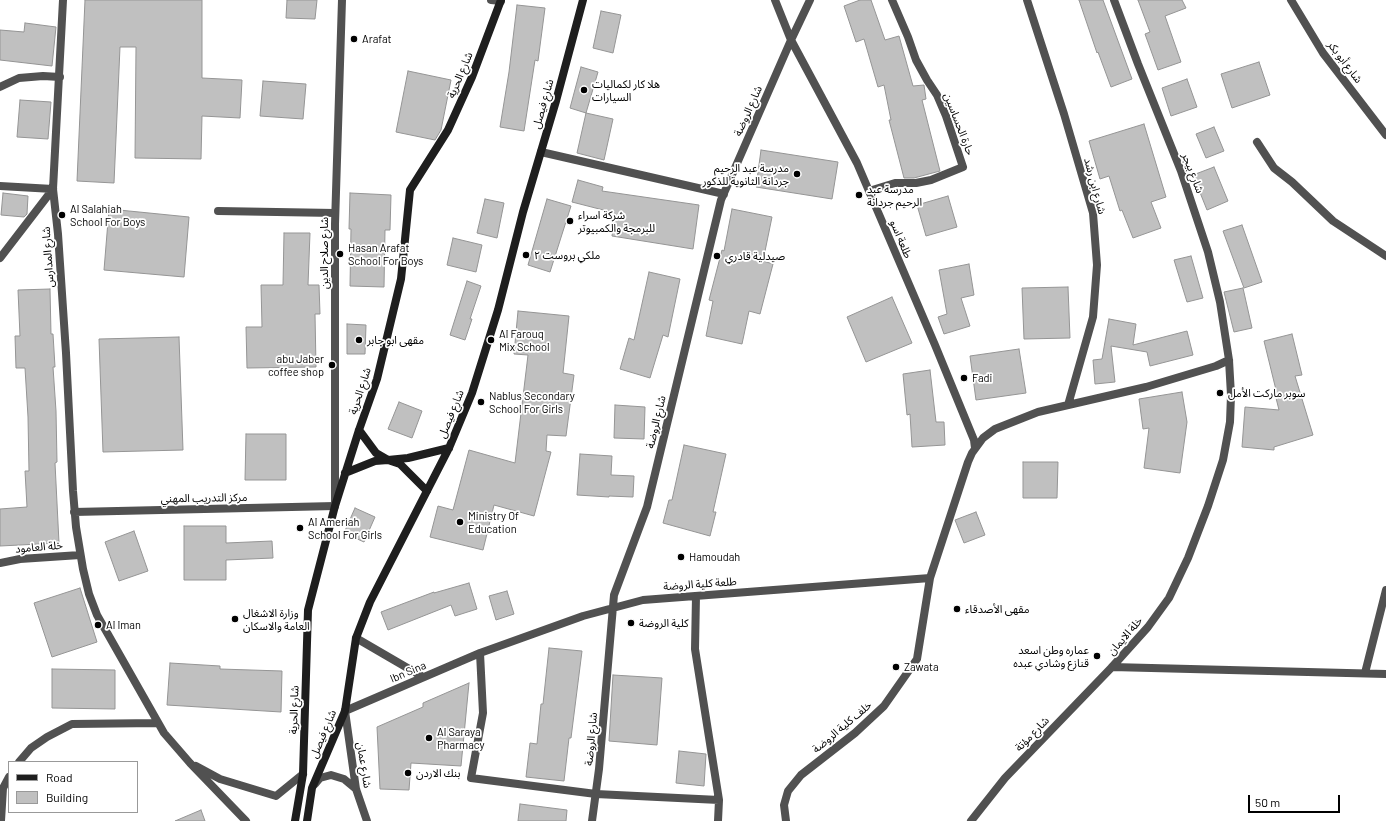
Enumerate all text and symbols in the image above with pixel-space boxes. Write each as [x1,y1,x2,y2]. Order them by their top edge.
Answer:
place label: Arafat [362,32,392,46]
marker: Arafat [349,34,359,44]
street label: شارع أبو بكر [1325,38,1365,86]
street label: شارع الحرية [444,50,476,100]
place label: هلا كار لكماليات السيارات [592,77,660,103]
street label: شارع فيصل [530,78,556,130]
street label: شارع الروضة [731,84,765,138]
marker: هلا كار لكماليات السيارات [579,85,589,95]
street label: حارة الحساسين [941,91,977,157]
street label: شارع بيجر [1179,151,1207,195]
street label: شارع ابن رشد [1081,156,1109,216]
place label: مدرسة عبد الرحيم جردانة الثانوية للذكور [703,161,789,187]
marker: مدرسة عبد الرحيم جردانة الثانوية للذكور [792,169,802,179]
place label: مدرسة عبد الرحيم جردانة [867,182,922,208]
marker: مدرسة عبد الرحيم جردانة [854,190,864,200]
place label: Al Salahiah School For Boys [70,202,145,228]
place label: شركة اسراء للبرمجة والكمبيوتر [578,208,655,234]
marker: Al Salahiah School For Boys [57,210,67,220]
marker: شركة اسراء للبرمجة والكمبيوتر [565,216,575,226]
street label: شارع صلاح الدين [317,217,331,289]
street label: طلعة اسو [887,218,915,260]
street label: شارع المدارس [39,226,57,288]
place label: Hasan Arafat School For Boys [348,241,423,267]
place label: ملكي بروست ٢ [534,248,600,262]
marker: Hasan Arafat School For Boys [335,249,345,259]
place label: صيدلية قادري [725,249,785,263]
marker: ملكي بروست ٢ [521,250,531,260]
marker: صيدلية قادري [712,251,722,261]
place label: Al Farouq Mix School [499,327,550,353]
place label: مقهى ابو جابر [367,333,424,347]
marker: مقهى ابو جابر [354,335,364,345]
marker: Al Farouq Mix School [486,335,496,345]
place label: abu Jaber coffee shop [268,352,324,378]
marker: abu Jaber coffee shop [327,360,337,370]
street label: شارع الحرية [346,366,374,416]
place label: Fadi [972,371,992,385]
marker: Fadi [959,373,969,383]
place label: سوبر ماركت الأمل [1228,386,1305,400]
street label: شارع فيصل [435,388,467,440]
marker: سوبر ماركت الأمل [1215,388,1225,398]
place label: Nablus Secondary School For Girls [489,389,575,415]
street label: شارع الروضة [644,394,668,450]
marker: Nablus Secondary School For Girls [476,397,486,407]
street label: مركز التدريب المهني [161,491,247,505]
place label: Ministry Of Education [468,509,519,535]
place label: Al Ameriah School For Girls [308,515,382,541]
marker: Ministry Of Education [455,517,465,527]
marker: Al Ameriah School For Girls [295,523,305,533]
street label: خلة العامود [15,538,63,556]
place label: Hamoudah [689,550,740,564]
marker: Hamoudah [676,552,686,562]
street label: طلعة كلية الروضة [663,575,737,593]
place label: مقهى الأصدقاء [965,602,1030,616]
marker: مقهى الأصدقاء [952,604,962,614]
place label: وزارة الاشغال العامة والاسكان [243,606,310,632]
marker: وزارة الاشغال العامة والاسكان [230,614,240,624]
street label: خلة الايمان [1105,614,1145,658]
place label: كلية الروضة [639,616,689,630]
place label: Al Iman [106,618,141,632]
marker: كلية الروضة [626,618,636,628]
marker: Al Iman [93,620,103,630]
place label: عماره وطن اسعد قنازع وشادي عبده [1013,643,1089,669]
marker: عماره وطن اسعد قنازع وشادي عبده [1092,651,1102,661]
street label: Ibn Sina [388,659,428,685]
place label: Zawata [904,660,939,674]
marker: Zawata [891,662,901,672]
street label: شارع الحرية [287,685,301,735]
street label: خلف كلية الروضة [810,698,874,756]
street label: شارع فيصل [307,708,339,760]
street label: شارع الروضة [582,712,600,766]
street label: شارع مؤتة [1012,714,1052,754]
place label: Al Saraya Pharmacy [437,725,485,751]
marker: Al Saraya Pharmacy [424,733,434,743]
street label: شارع عمان [354,741,374,789]
legend [8,761,138,813]
place label: بنك الاردن [416,766,461,780]
marker: بنك الاردن [403,768,413,778]
text: Road [46,770,73,784]
scale bar [1250,787,1342,813]
text: Building [46,790,88,804]
text: 50 m [1255,795,1280,809]

